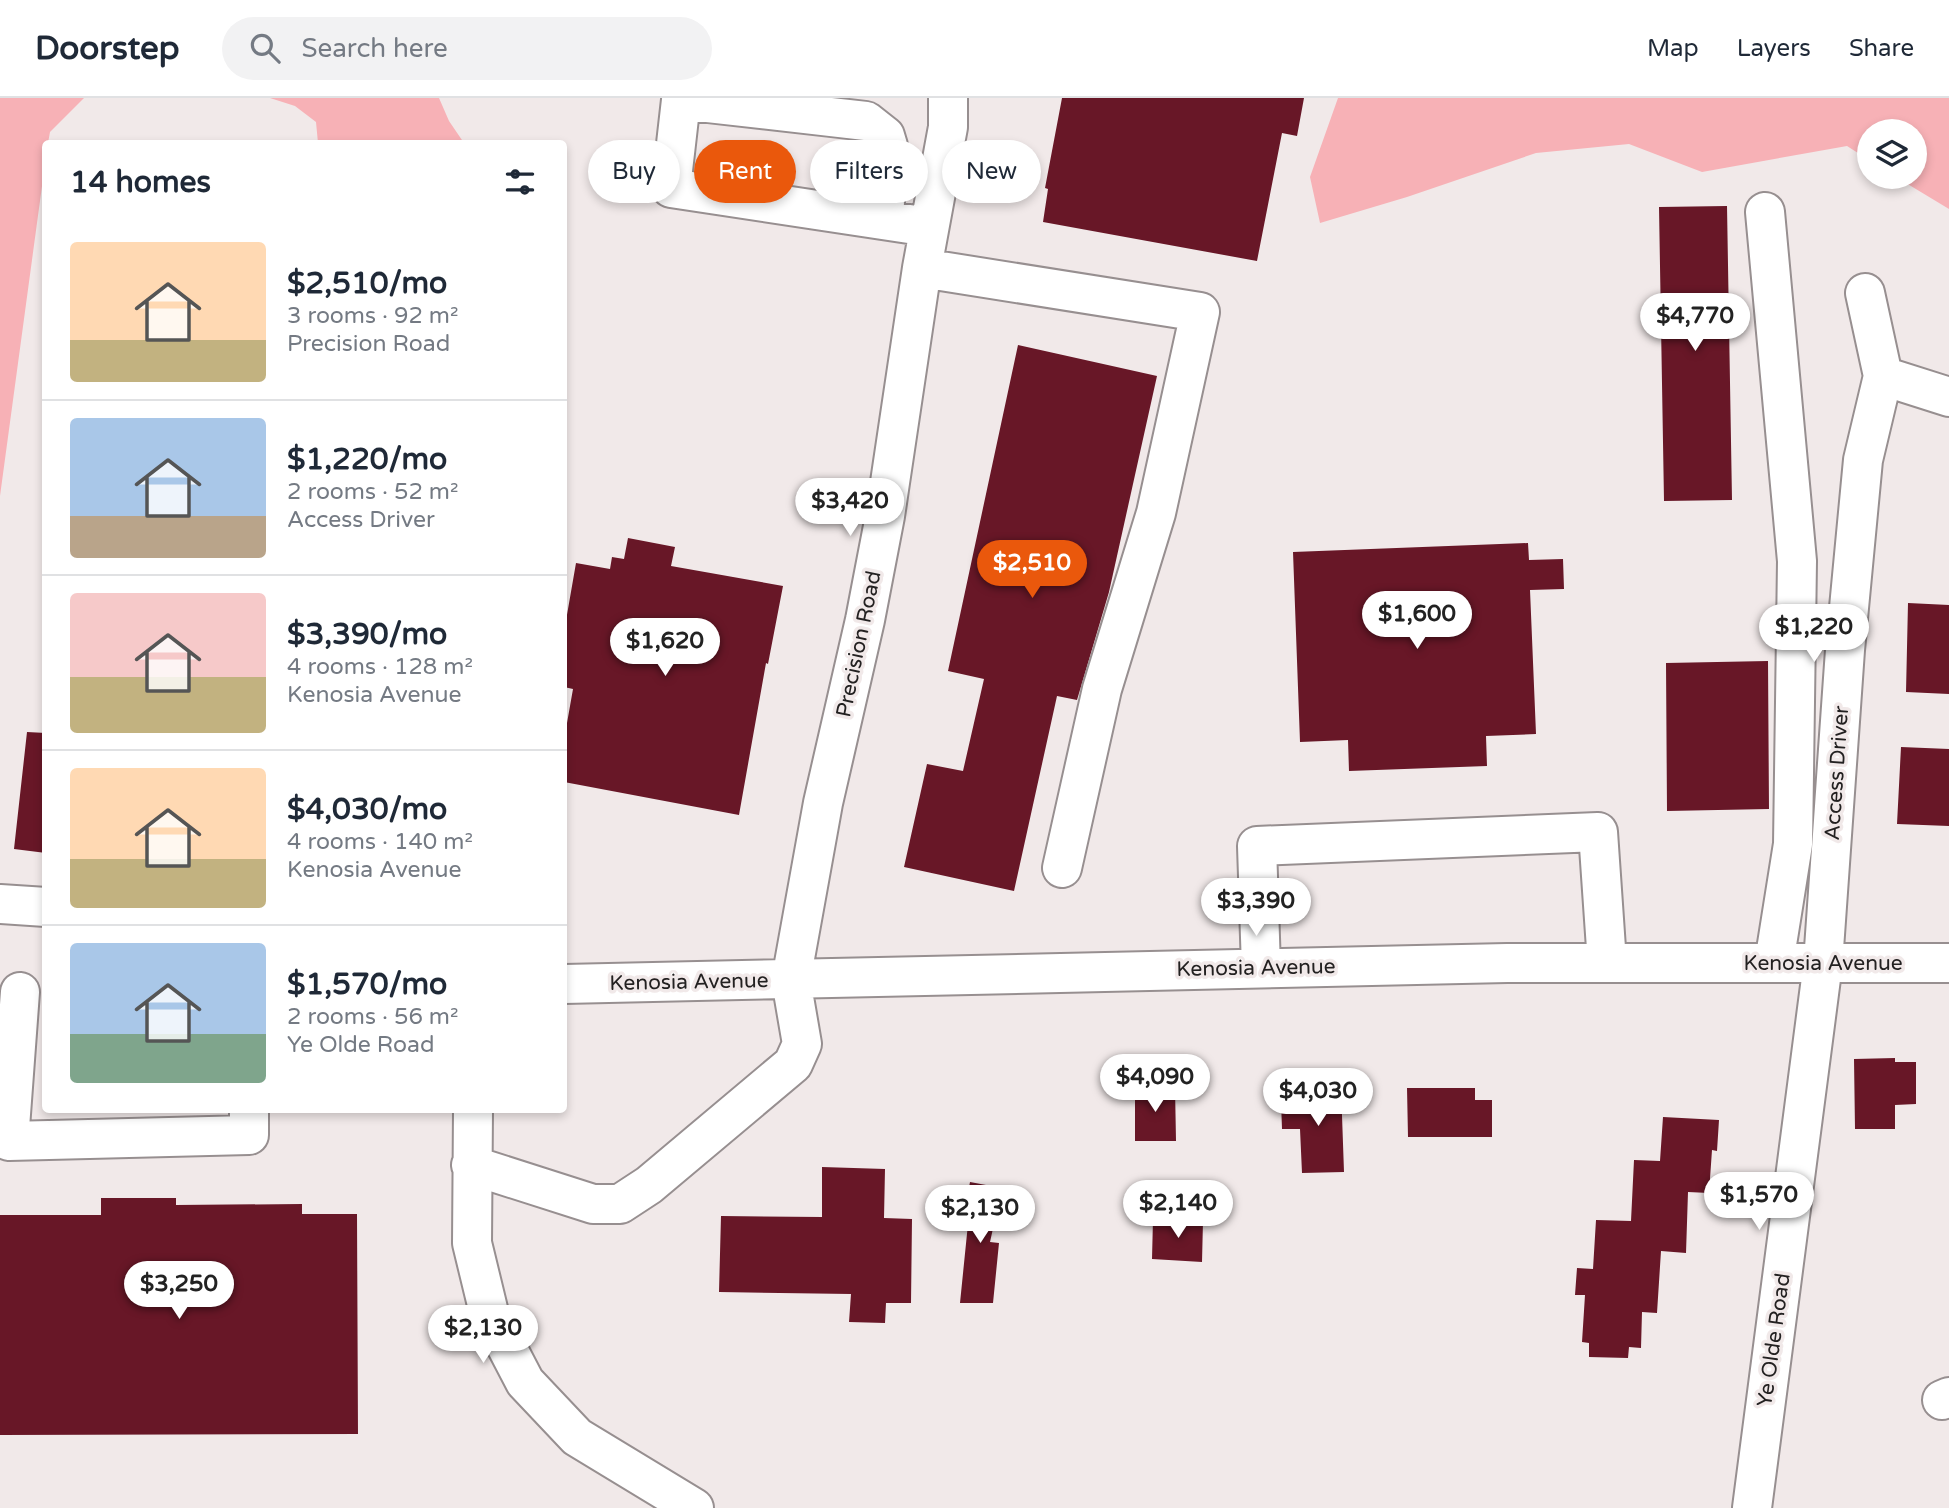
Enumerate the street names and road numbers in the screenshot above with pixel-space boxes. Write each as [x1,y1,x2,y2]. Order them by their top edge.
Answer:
street label: Precision Road [831,568,887,720]
street label: Access Driver [1820,705,1854,841]
street label: Kenosia Avenue [1743,951,1903,976]
street label: Kenosia Avenue [1176,954,1336,982]
street label: Kenosia Avenue [609,968,769,996]
street label: Ye Olde Road [1752,1272,1796,1408]

